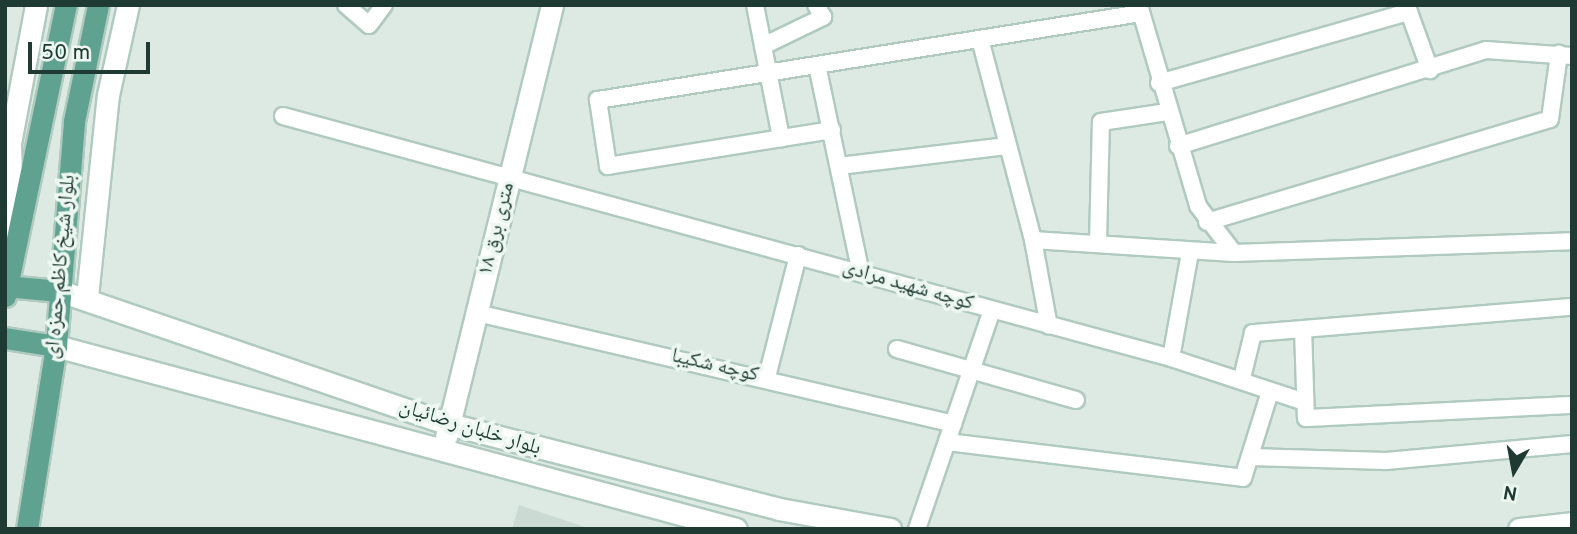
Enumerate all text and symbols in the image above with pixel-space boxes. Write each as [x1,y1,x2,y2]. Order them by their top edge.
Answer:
scale bar [32,28,154,72]
text: 50 m [41,40,90,67]
street label: بلوار شیخ کاظم حمزه ای [40,174,82,360]
street label: ۱۸ متری برق [473,180,521,278]
street label: کوچه شهید مرادی [839,255,977,317]
street label: کوچه شکیبا [669,344,761,388]
street label: بلوار خلبان رضائیان [396,394,544,462]
north arrow [1479,436,1549,506]
text: N [1502,479,1519,505]

